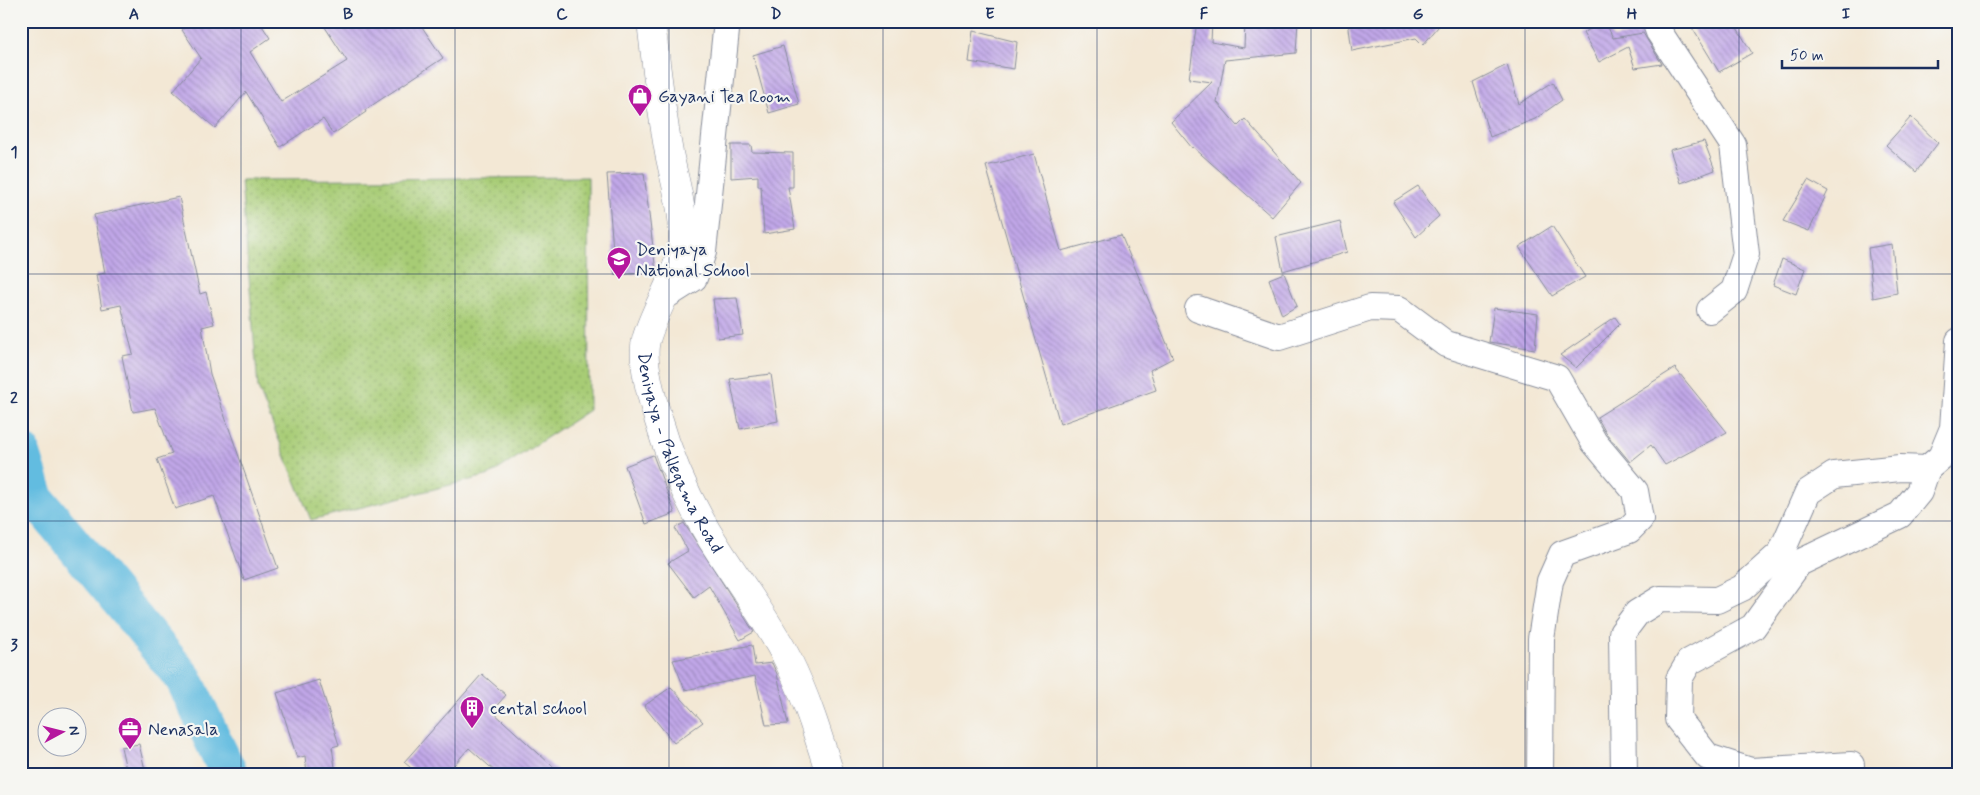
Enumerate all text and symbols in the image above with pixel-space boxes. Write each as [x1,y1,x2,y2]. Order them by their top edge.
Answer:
text: A [129,4,139,25]
text: B [343,4,353,25]
text: C [556,4,568,25]
text: D [770,4,782,25]
text: E [985,4,995,25]
text: F [1200,4,1209,25]
text: G [1413,4,1424,25]
text: H [1627,4,1638,25]
text: I [1842,4,1851,25]
scale bar [1782,38,1939,70]
text: 50 m [1790,46,1824,66]
shop icon: Gayani Tea Room [627,83,653,117]
place label: Gayani Tea Room [658,85,791,109]
text: 1 [10,142,18,163]
place label: Deniyaya National School [636,238,750,283]
school or university icon: Deniyaya National School [606,246,632,280]
street label: Deniyaya - Pallegama Road [631,352,728,558]
text: 2 [10,388,18,409]
text: 3 [10,635,18,656]
building icon: cental school [459,695,485,729]
place label: cental school [490,697,587,721]
north arrow [38,708,88,758]
office icon: Nenasala [117,716,143,750]
place label: Nenasala [148,718,218,742]
text: N [64,725,83,736]

